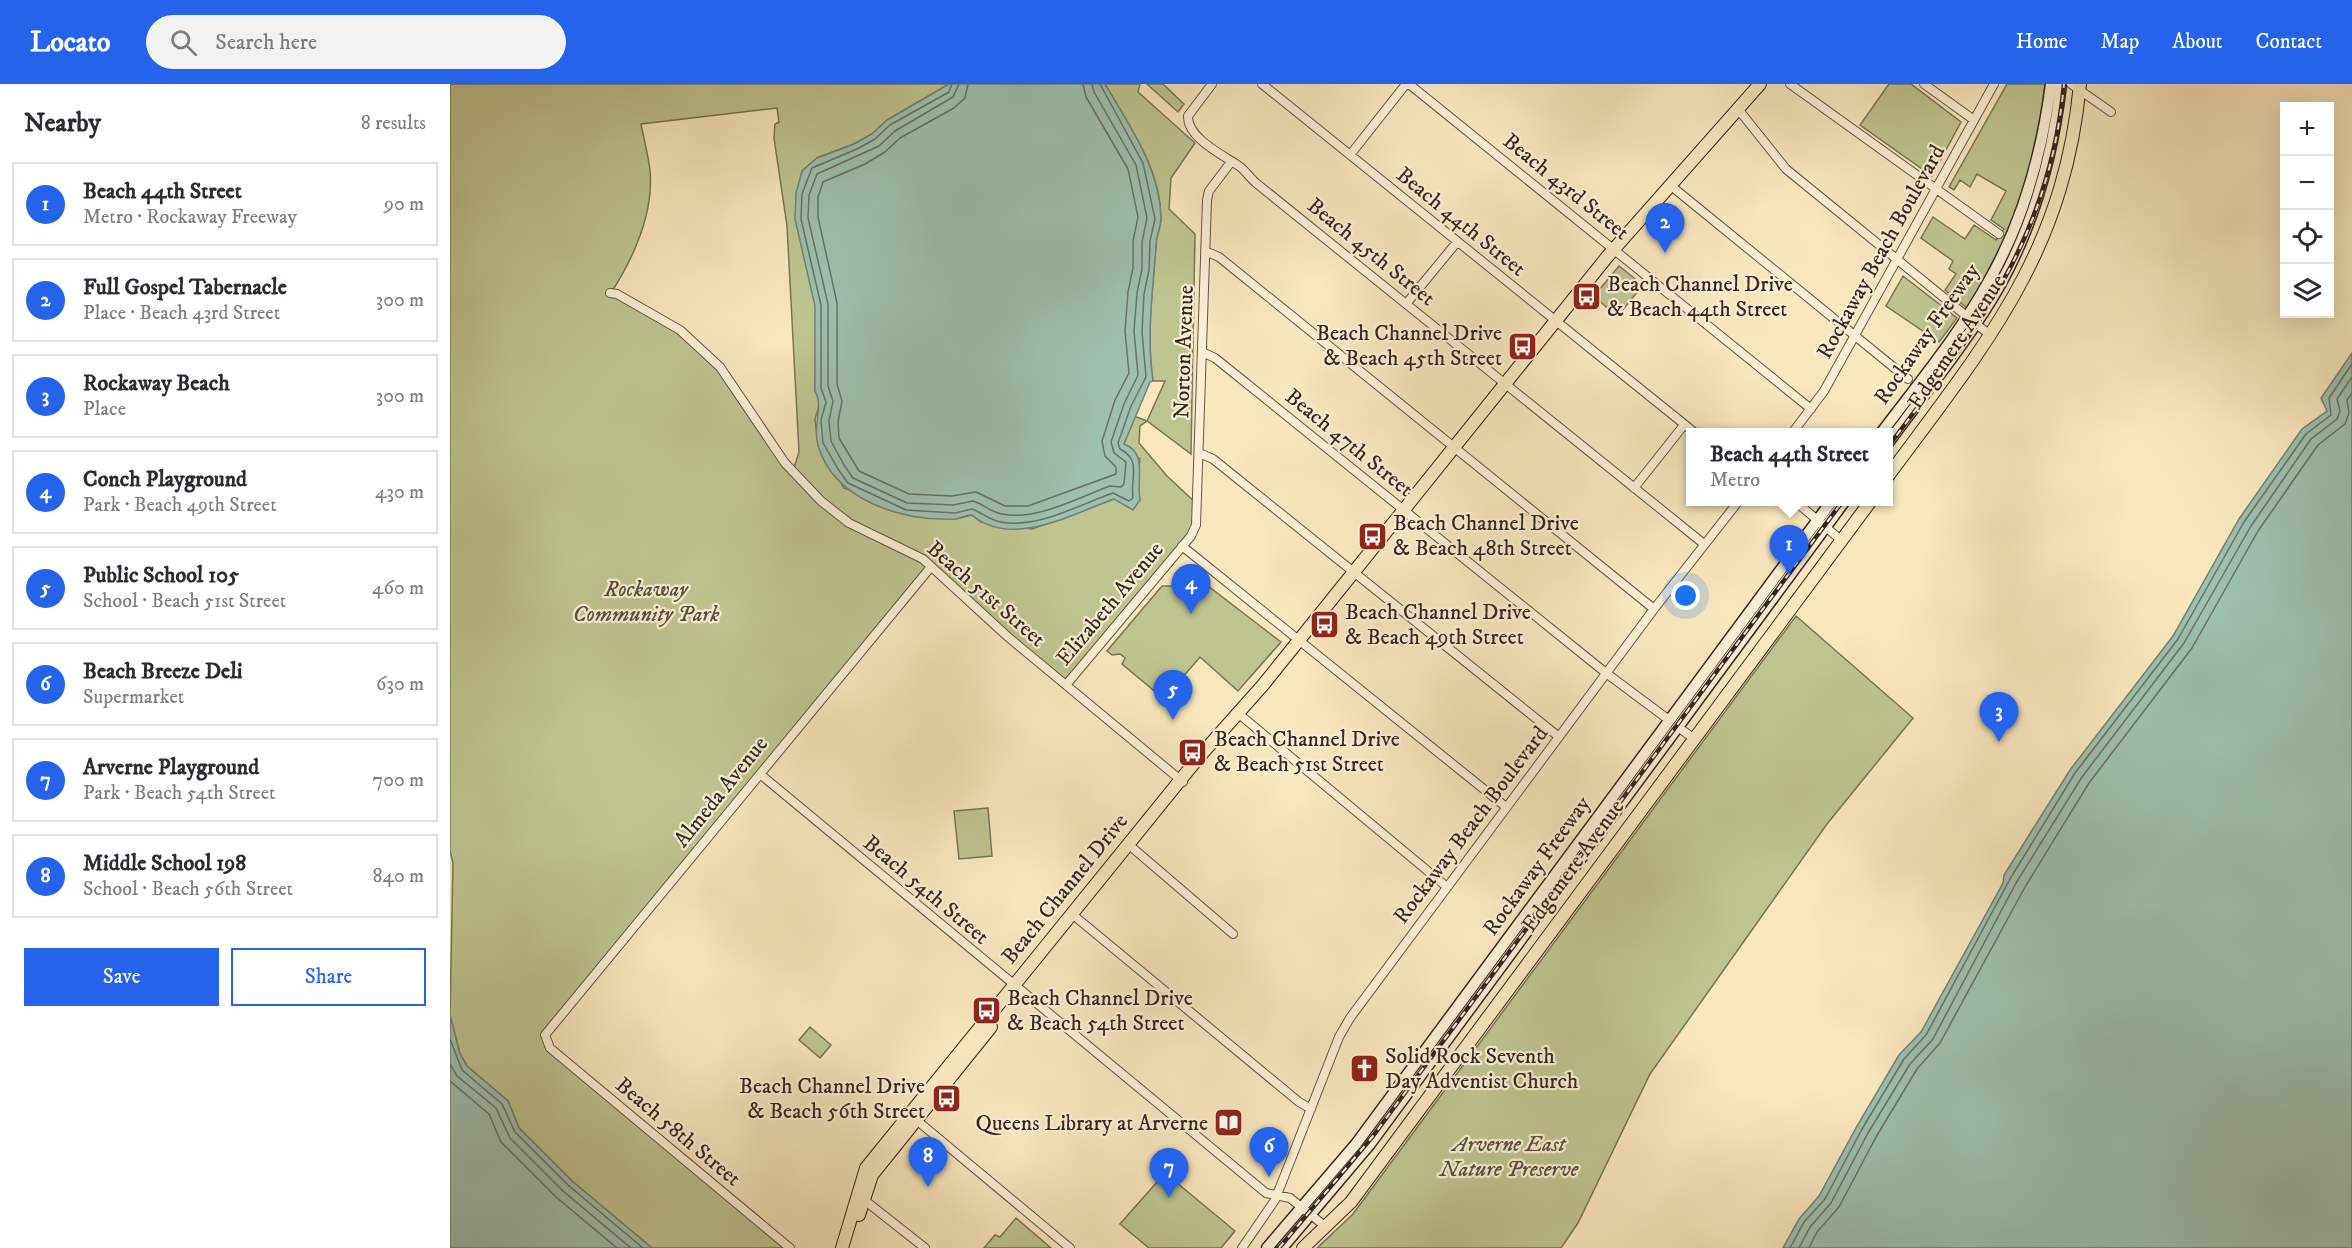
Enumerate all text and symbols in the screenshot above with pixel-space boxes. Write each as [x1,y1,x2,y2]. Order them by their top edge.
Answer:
search box [146,15,566,69]
text: Locato [30,25,110,60]
icon: search [167,26,200,59]
text: Search here [215,29,317,56]
text: Home [2016,29,2068,55]
text: Map [2101,29,2139,55]
text: About [2172,29,2223,55]
text: Contact [2256,29,2322,55]
map controls [2280,102,2334,318]
button: + [2280,102,2334,156]
text: Nearby [24,107,101,140]
text: 8 results [361,111,426,136]
street label: Beach 43rd Street [1497,128,1635,246]
street label: Rockaway Beach Boulevard [1811,140,1951,364]
button: − [2280,156,2334,210]
street label: Beach 44th Street [1391,162,1531,282]
text: Beach 44th Street [83,178,242,205]
text: 1 [42,192,49,217]
text: 90 m [384,192,424,217]
street label: Beach 45th Street [1302,192,1440,312]
pin: 2 [1646,204,1684,253]
text: Metro · Rockaway Freeway [83,205,297,230]
button: locate [2280,210,2334,264]
street label: Rockaway Freeway [1868,258,1986,410]
button: layers [2280,264,2334,318]
street label: Edgemere Avenue [1902,269,2012,415]
place label: Beach Channel Drive & Beach 44th Street [1607,271,1793,323]
text: Full Gospel Tabernacle [83,274,287,301]
bus stop icon: Beach Channel Drive & Beach 44th Street [1570,281,1602,313]
street label: Norton Avenue [1168,285,1200,419]
text: 2 [41,288,50,313]
text: 300 m [376,288,424,313]
text: Place · Beach 43rd Street [83,301,280,326]
place label: Beach Channel Drive & Beach 45th Street [1316,320,1502,372]
bus stop icon: Beach Channel Drive & Beach 45th Street [1507,330,1539,362]
text: Rockaway Beach [83,370,230,397]
street label: Beach 47th Street [1280,383,1418,503]
text: 3 [42,384,49,409]
text: 300 m [376,384,424,409]
text: Place [83,397,126,422]
popup [1686,428,1893,506]
text: Beach 44th Street [1710,441,1869,468]
text: Conch Playground [83,466,247,493]
text: Metro [1710,468,1760,493]
text: 4 [40,480,51,505]
text: 430 m [375,480,424,505]
text: Park · Beach 49th Street [83,493,277,518]
place label: Beach Channel Drive & Beach 48th Street [1393,510,1579,562]
bus stop icon: Beach Channel Drive & Beach 48th Street [1356,520,1388,552]
pin: 1 [1770,526,1808,575]
street label: Beach 51st Street [921,535,1051,653]
street label: Elizabeth Avenue [1051,537,1169,671]
text: Public School 105 [83,562,239,589]
pin: 4 [1172,564,1210,614]
text: 5 [41,576,50,601]
text: 460 m [372,576,424,601]
park label: Rockaway Community Park [573,576,720,628]
your location [1671,581,1700,610]
text: School · Beach 51st Street [83,589,286,614]
place label: Beach Channel Drive & Beach 49th Street [1345,599,1531,651]
bus stop icon: Beach Channel Drive & Beach 49th Street [1308,609,1340,641]
text: Beach Breeze Deli [83,658,242,685]
pin: 5 [1154,670,1192,720]
text: 6 [40,672,51,697]
text: 630 m [376,672,424,697]
text: Supermarket [83,685,184,710]
pin: 3 [1980,692,2018,742]
street label: Rockaway Beach Boulevard [1388,721,1554,929]
place label: Beach Channel Drive & Beach 51st Street [1214,726,1400,778]
street label: Almeda Avenue [668,731,774,853]
bus stop icon: Beach Channel Drive & Beach 51st Street [1177,736,1209,768]
text: Arverne Playground [83,754,259,781]
text: 7 [40,768,51,793]
text: 700 m [373,768,424,793]
text: Park · Beach 54th Street [83,781,275,806]
street label: Rockaway Freeway [1477,791,1597,941]
street label: Edgemere Avenue [1516,794,1630,938]
street label: Beach Channel Drive [996,808,1134,970]
street label: Beach 54th Street [858,830,994,950]
text: Middle School 198 [83,850,246,877]
text: 8 [40,864,51,889]
text: 840 m [372,864,424,889]
text: School · Beach 56th Street [83,877,293,902]
button: Save [24,948,219,1006]
button: Share [231,948,426,1006]
place label: Beach Channel Drive & Beach 54th Street [1007,985,1193,1037]
bus stop icon: Beach Channel Drive & Beach 54th Street [970,995,1002,1027]
place label: Solid Rock Seventh Day Adventist Church [1385,1043,1579,1095]
church icon: Solid Rock Seventh Day Adventist Church [1348,1053,1380,1085]
street label: Beach 58th Street [610,1072,746,1192]
place label: Beach Channel Drive & Beach 56th Street [739,1073,925,1125]
bus stop icon: Beach Channel Drive & Beach 56th Street [930,1083,962,1115]
library icon: Queens Library at Arverne [1213,1107,1245,1139]
place label: Queens Library at Arverne [976,1110,1208,1137]
pin: 6 [1250,1128,1288,1177]
park label: Arverne East Nature Preserve [1438,1131,1579,1183]
pin: 8 [908,1138,948,1187]
pin: 7 [1150,1148,1188,1198]

